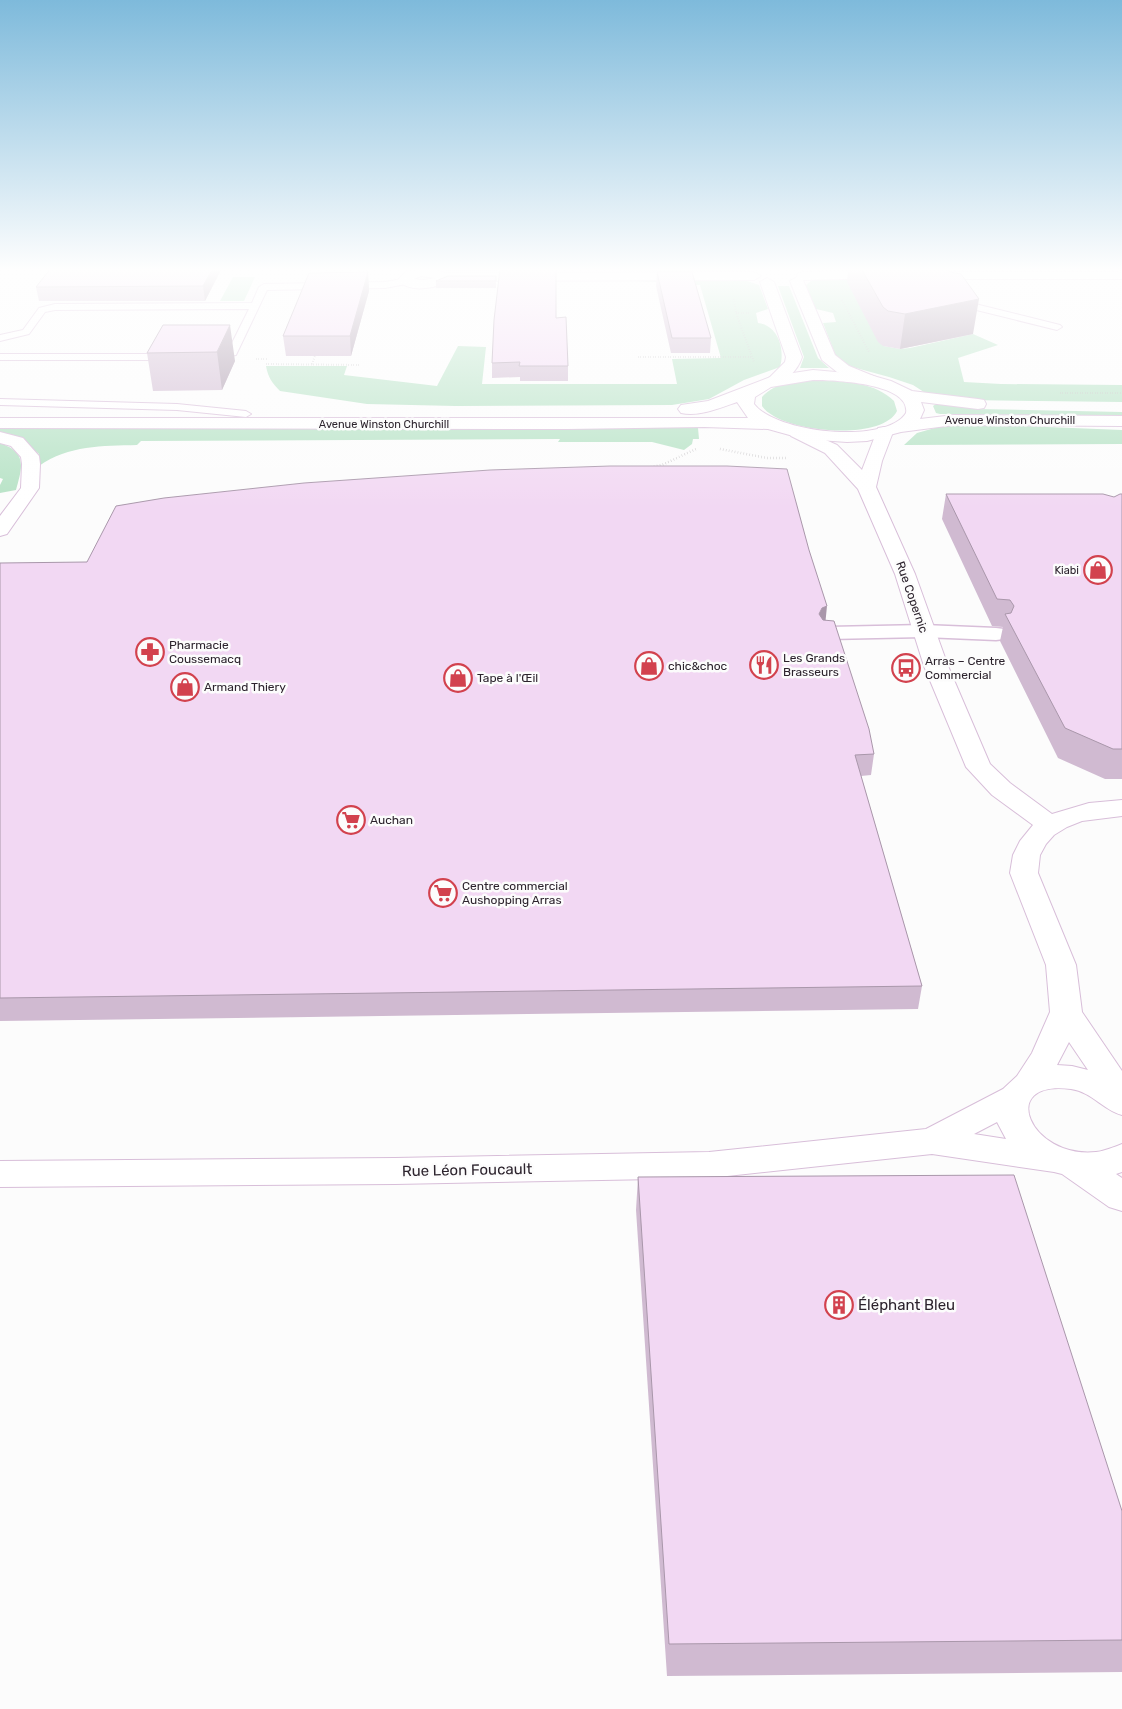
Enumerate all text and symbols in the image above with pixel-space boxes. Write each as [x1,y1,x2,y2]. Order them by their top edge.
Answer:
street label: Avenue Winston Churchill [945,414,1075,427]
street label: Avenue Winston Churchill [319,418,449,431]
shop icon: Kiabi [1083,555,1113,585]
street label: Rue Copernic [893,559,931,635]
place label: Kiabi [1054,564,1079,577]
pharmacy icon: Pharmacie Coussemacq [135,637,165,667]
place label: Pharmacie Coussemacq [169,638,241,666]
restaurant icon: Les Grands Brasseurs [749,650,779,680]
shop icon: chic&choc [634,651,664,681]
place label: Les Grands Brasseurs [783,651,845,679]
bus stop icon: Arras – Centre Commercial [891,653,921,683]
place label: Arras – Centre Commercial [925,654,1006,682]
place label: chic&choc [668,659,728,673]
shop icon: Tape à l'Œil [443,663,473,693]
place label: Tape à l'Œil [477,671,538,685]
shop icon: Armand Thiery [170,672,200,702]
place label: Armand Thiery [204,680,286,694]
supermarket icon: Auchan [336,805,366,835]
place label: Auchan [370,813,413,827]
supermarket icon: Centre commercial Aushopping Arras [428,878,458,908]
place label: Centre commercial Aushopping Arras [462,879,568,907]
street label: Rue Léon Foucault [402,1160,532,1180]
building icon: Éléphant Bleu [824,1290,854,1320]
place label: Éléphant Bleu [858,1296,955,1314]

